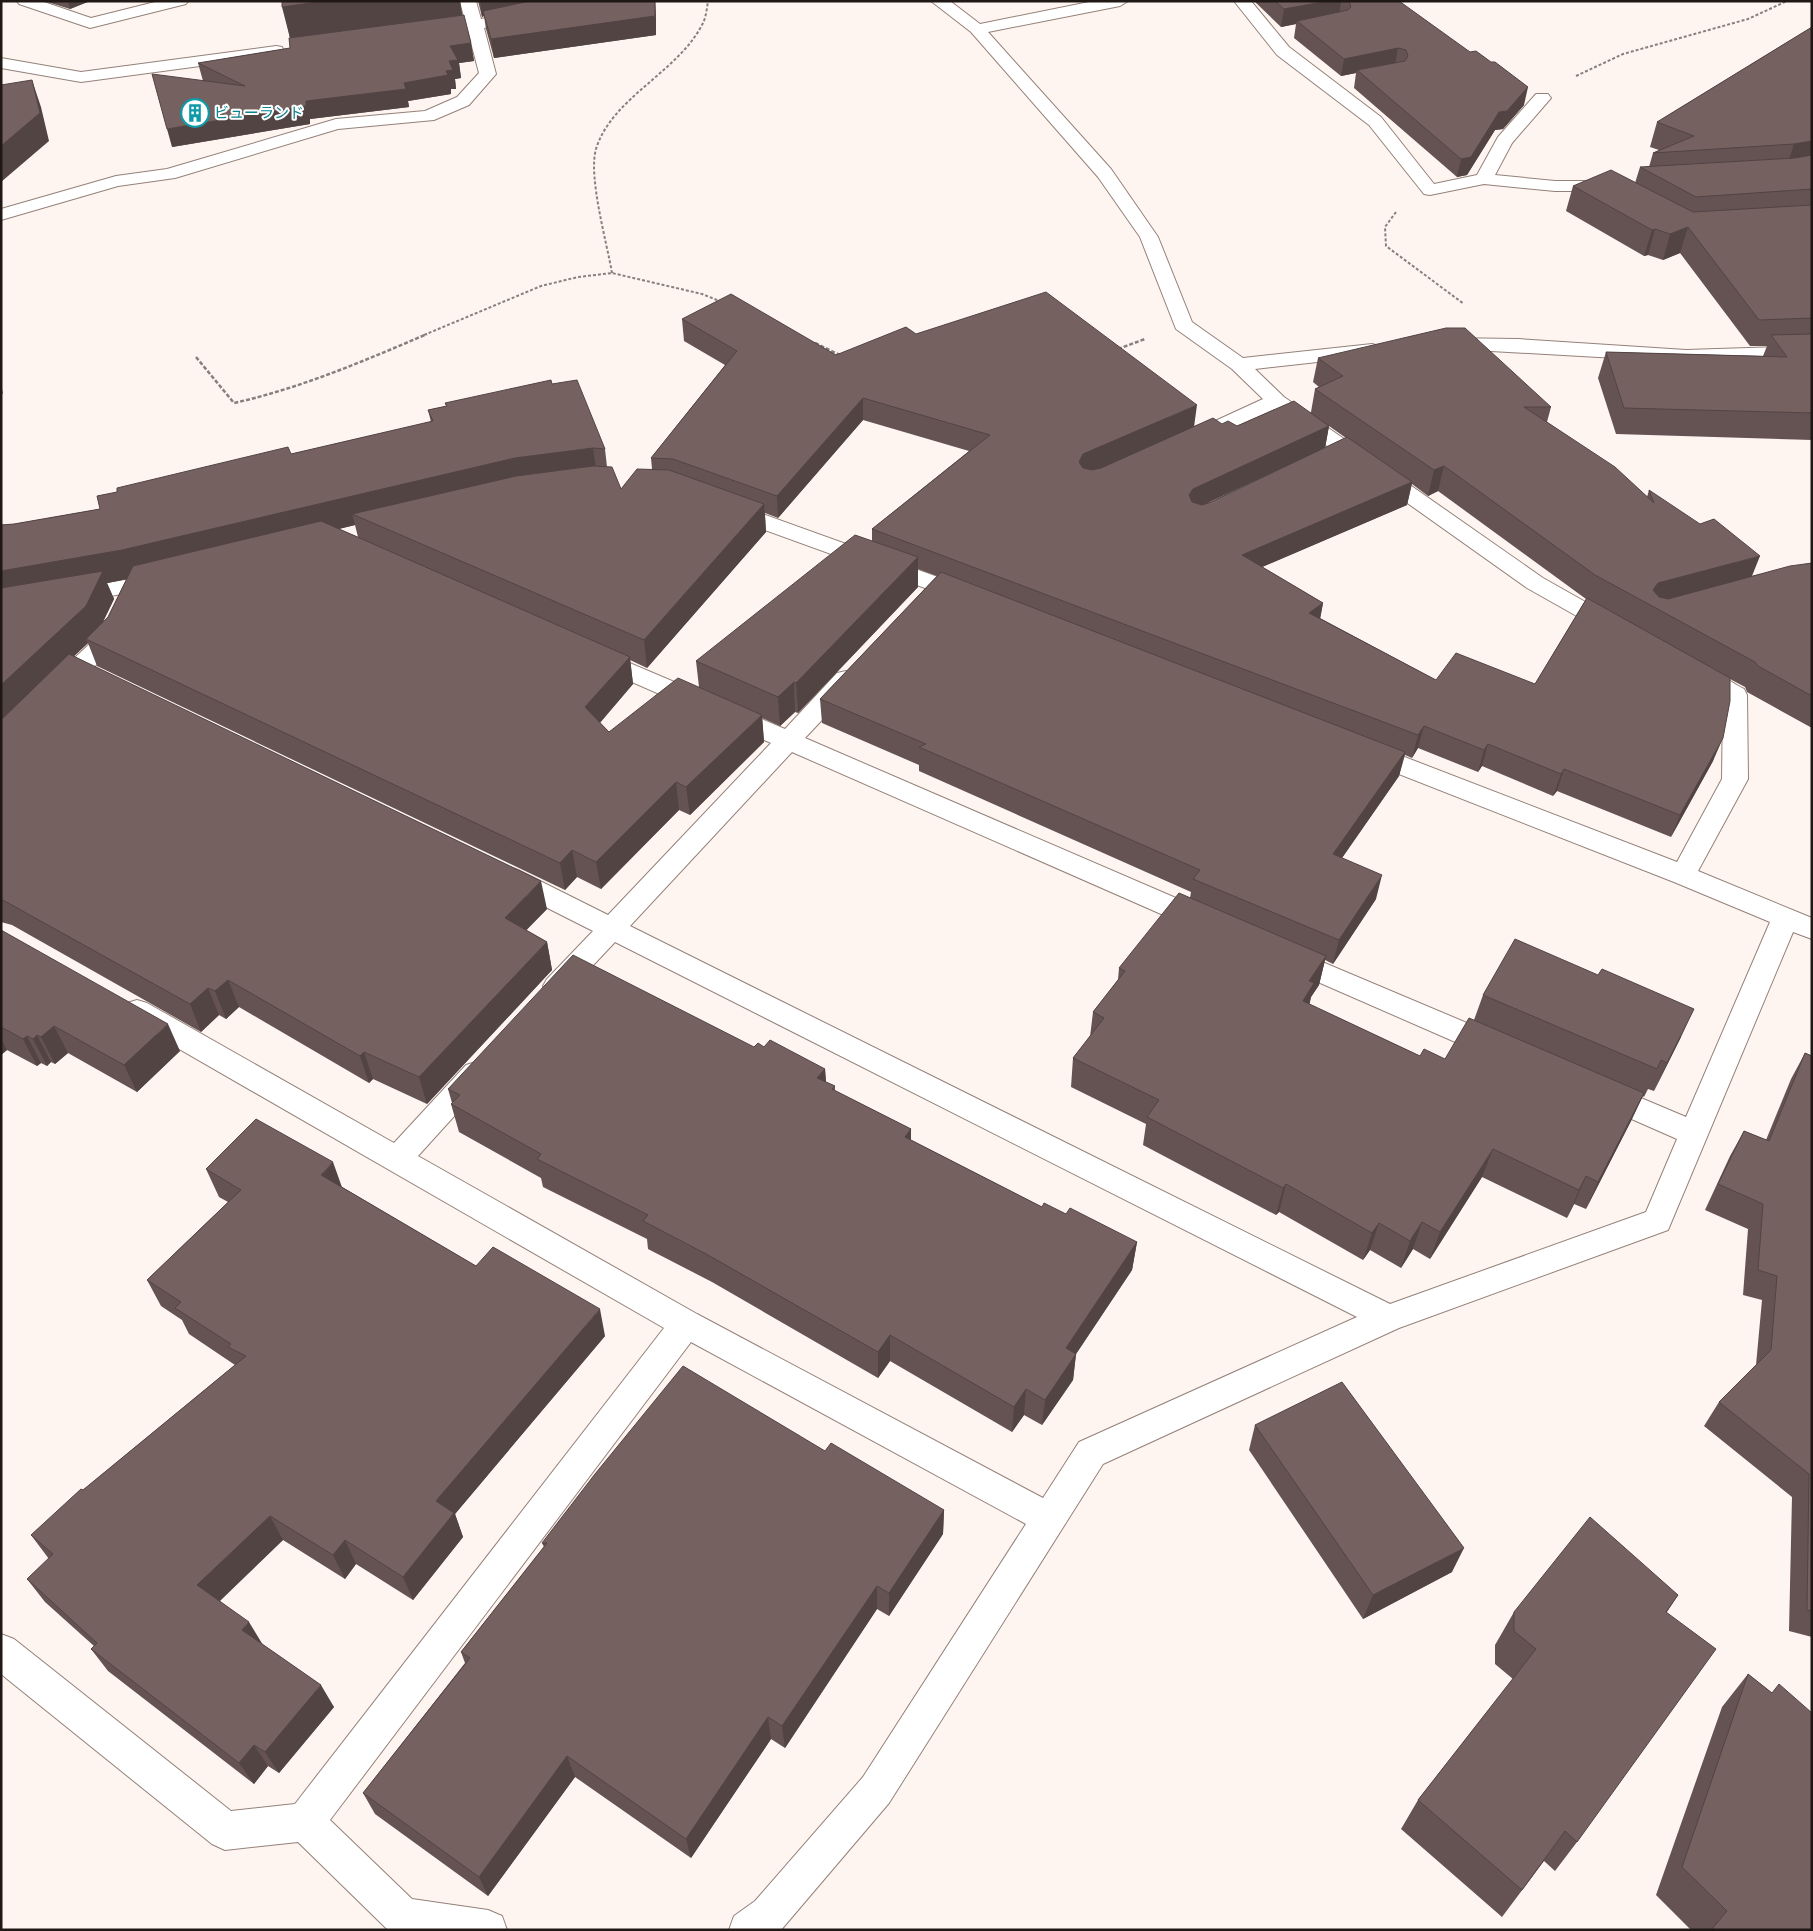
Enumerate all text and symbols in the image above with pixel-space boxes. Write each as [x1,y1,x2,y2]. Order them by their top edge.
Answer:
building icon: ビューランド [180,98,210,128]
place label: ビューランド [214,103,304,124]

